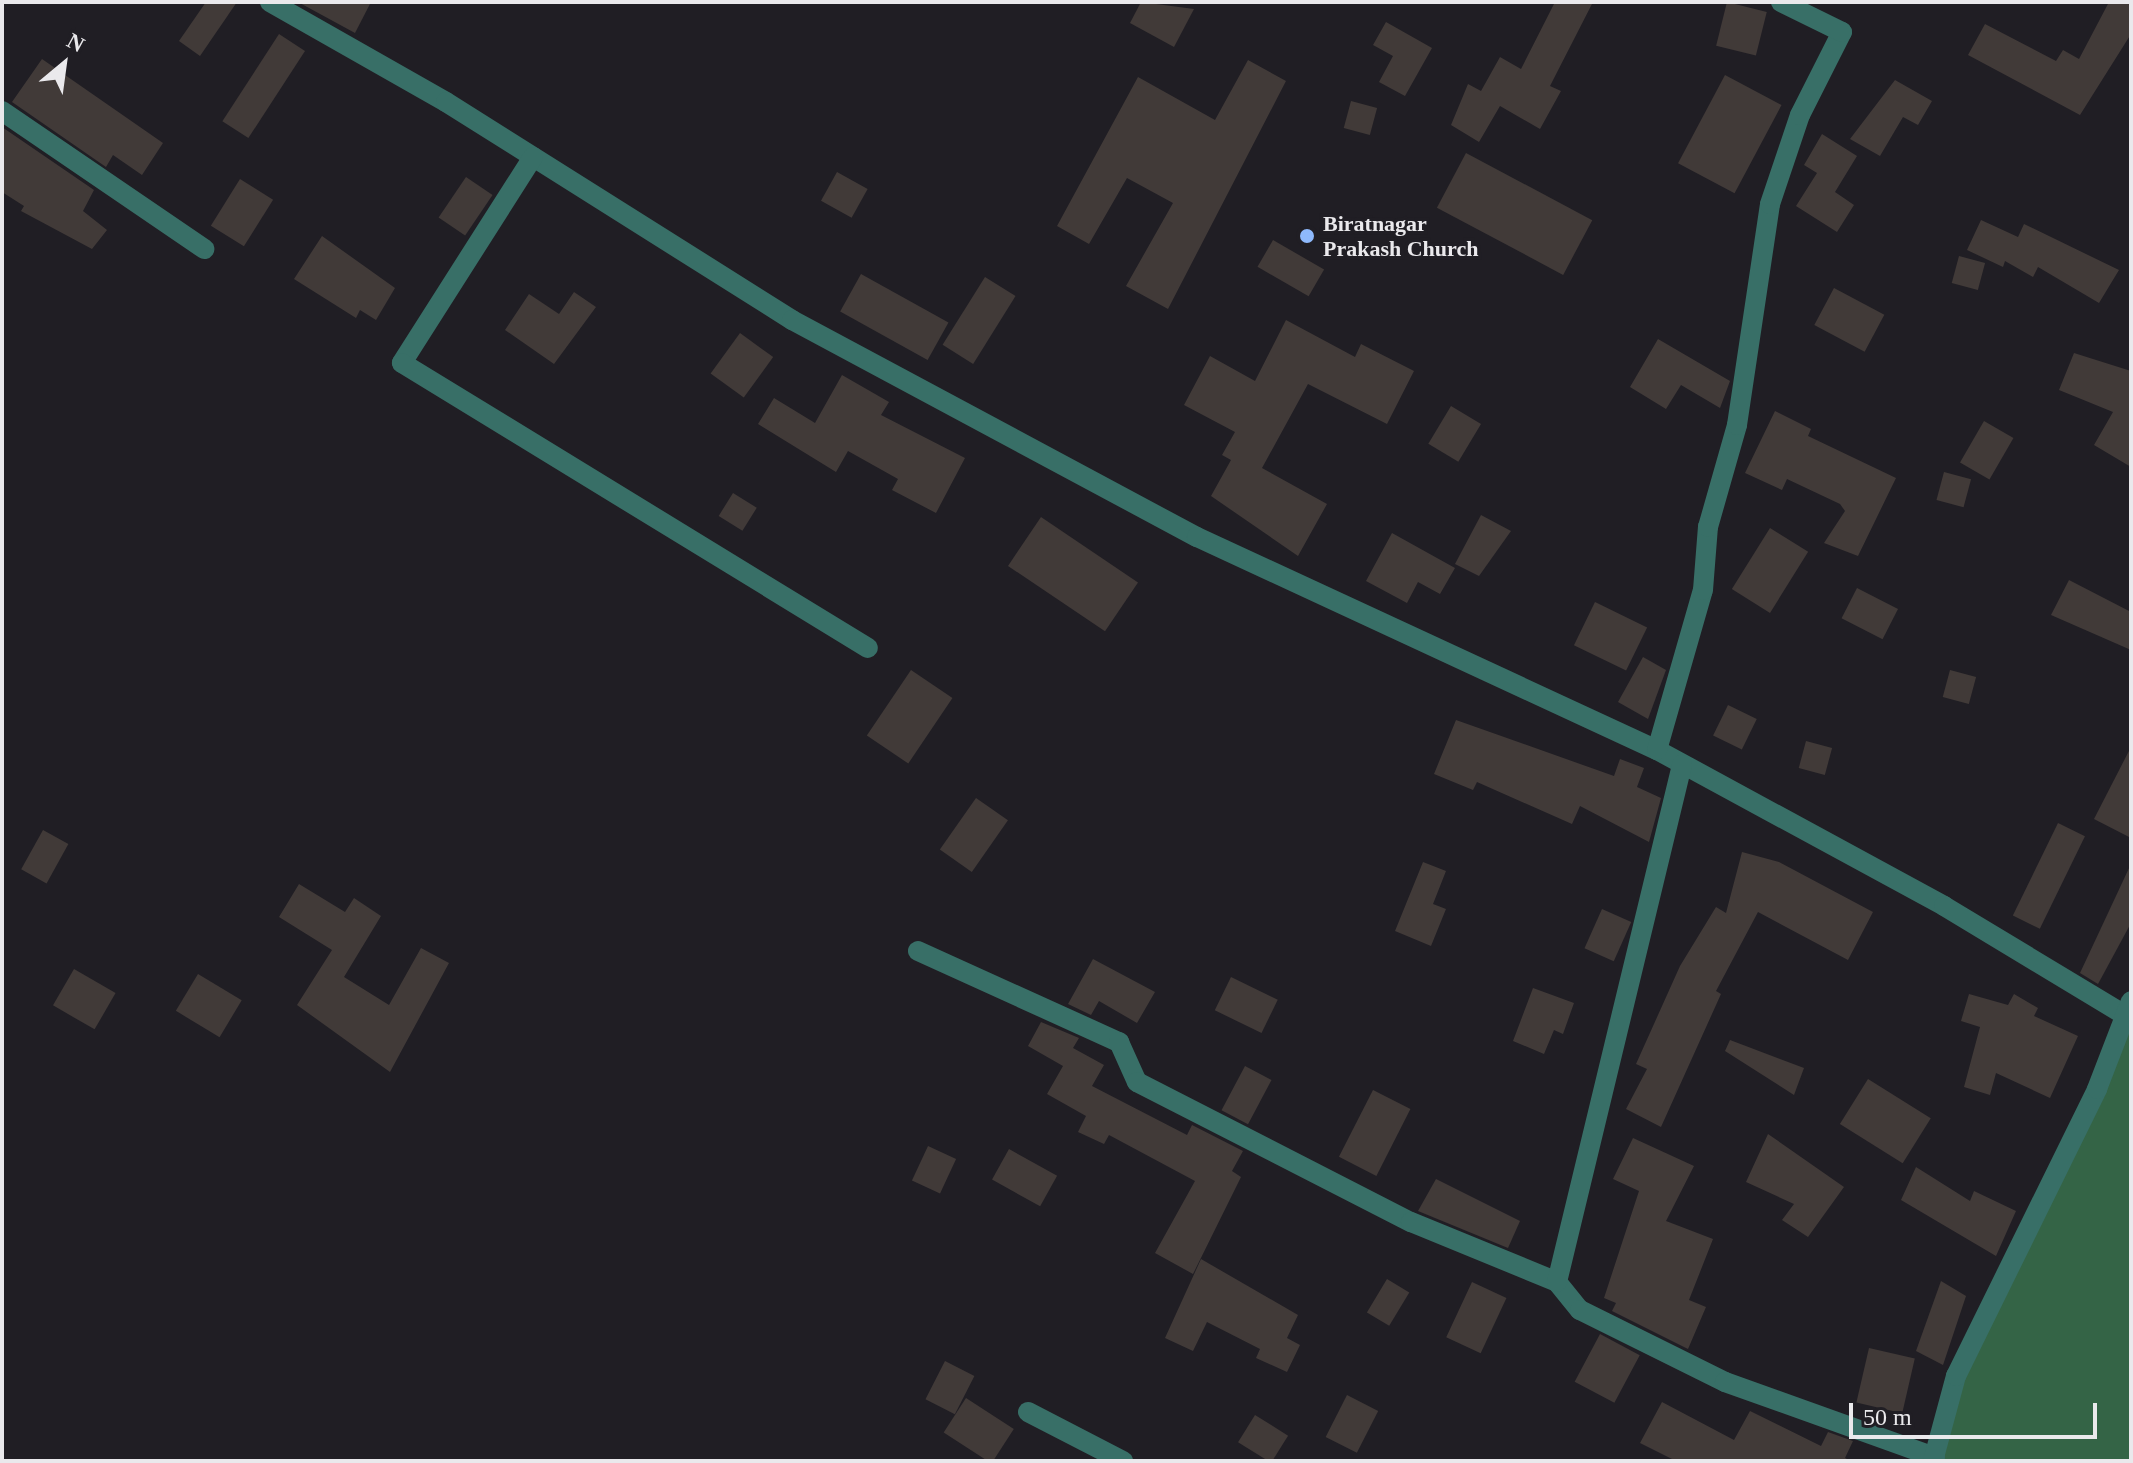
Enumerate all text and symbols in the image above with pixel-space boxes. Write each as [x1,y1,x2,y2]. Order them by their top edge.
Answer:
north arrow [24,24,104,104]
text: N [63,28,89,57]
place label: Biratnagar Prakash Church [1323,210,1478,262]
marker: Biratnagar Prakash Church [1298,227,1316,245]
scale bar [1853,1387,2101,1437]
text: 50 m [1863,1404,1912,1430]

